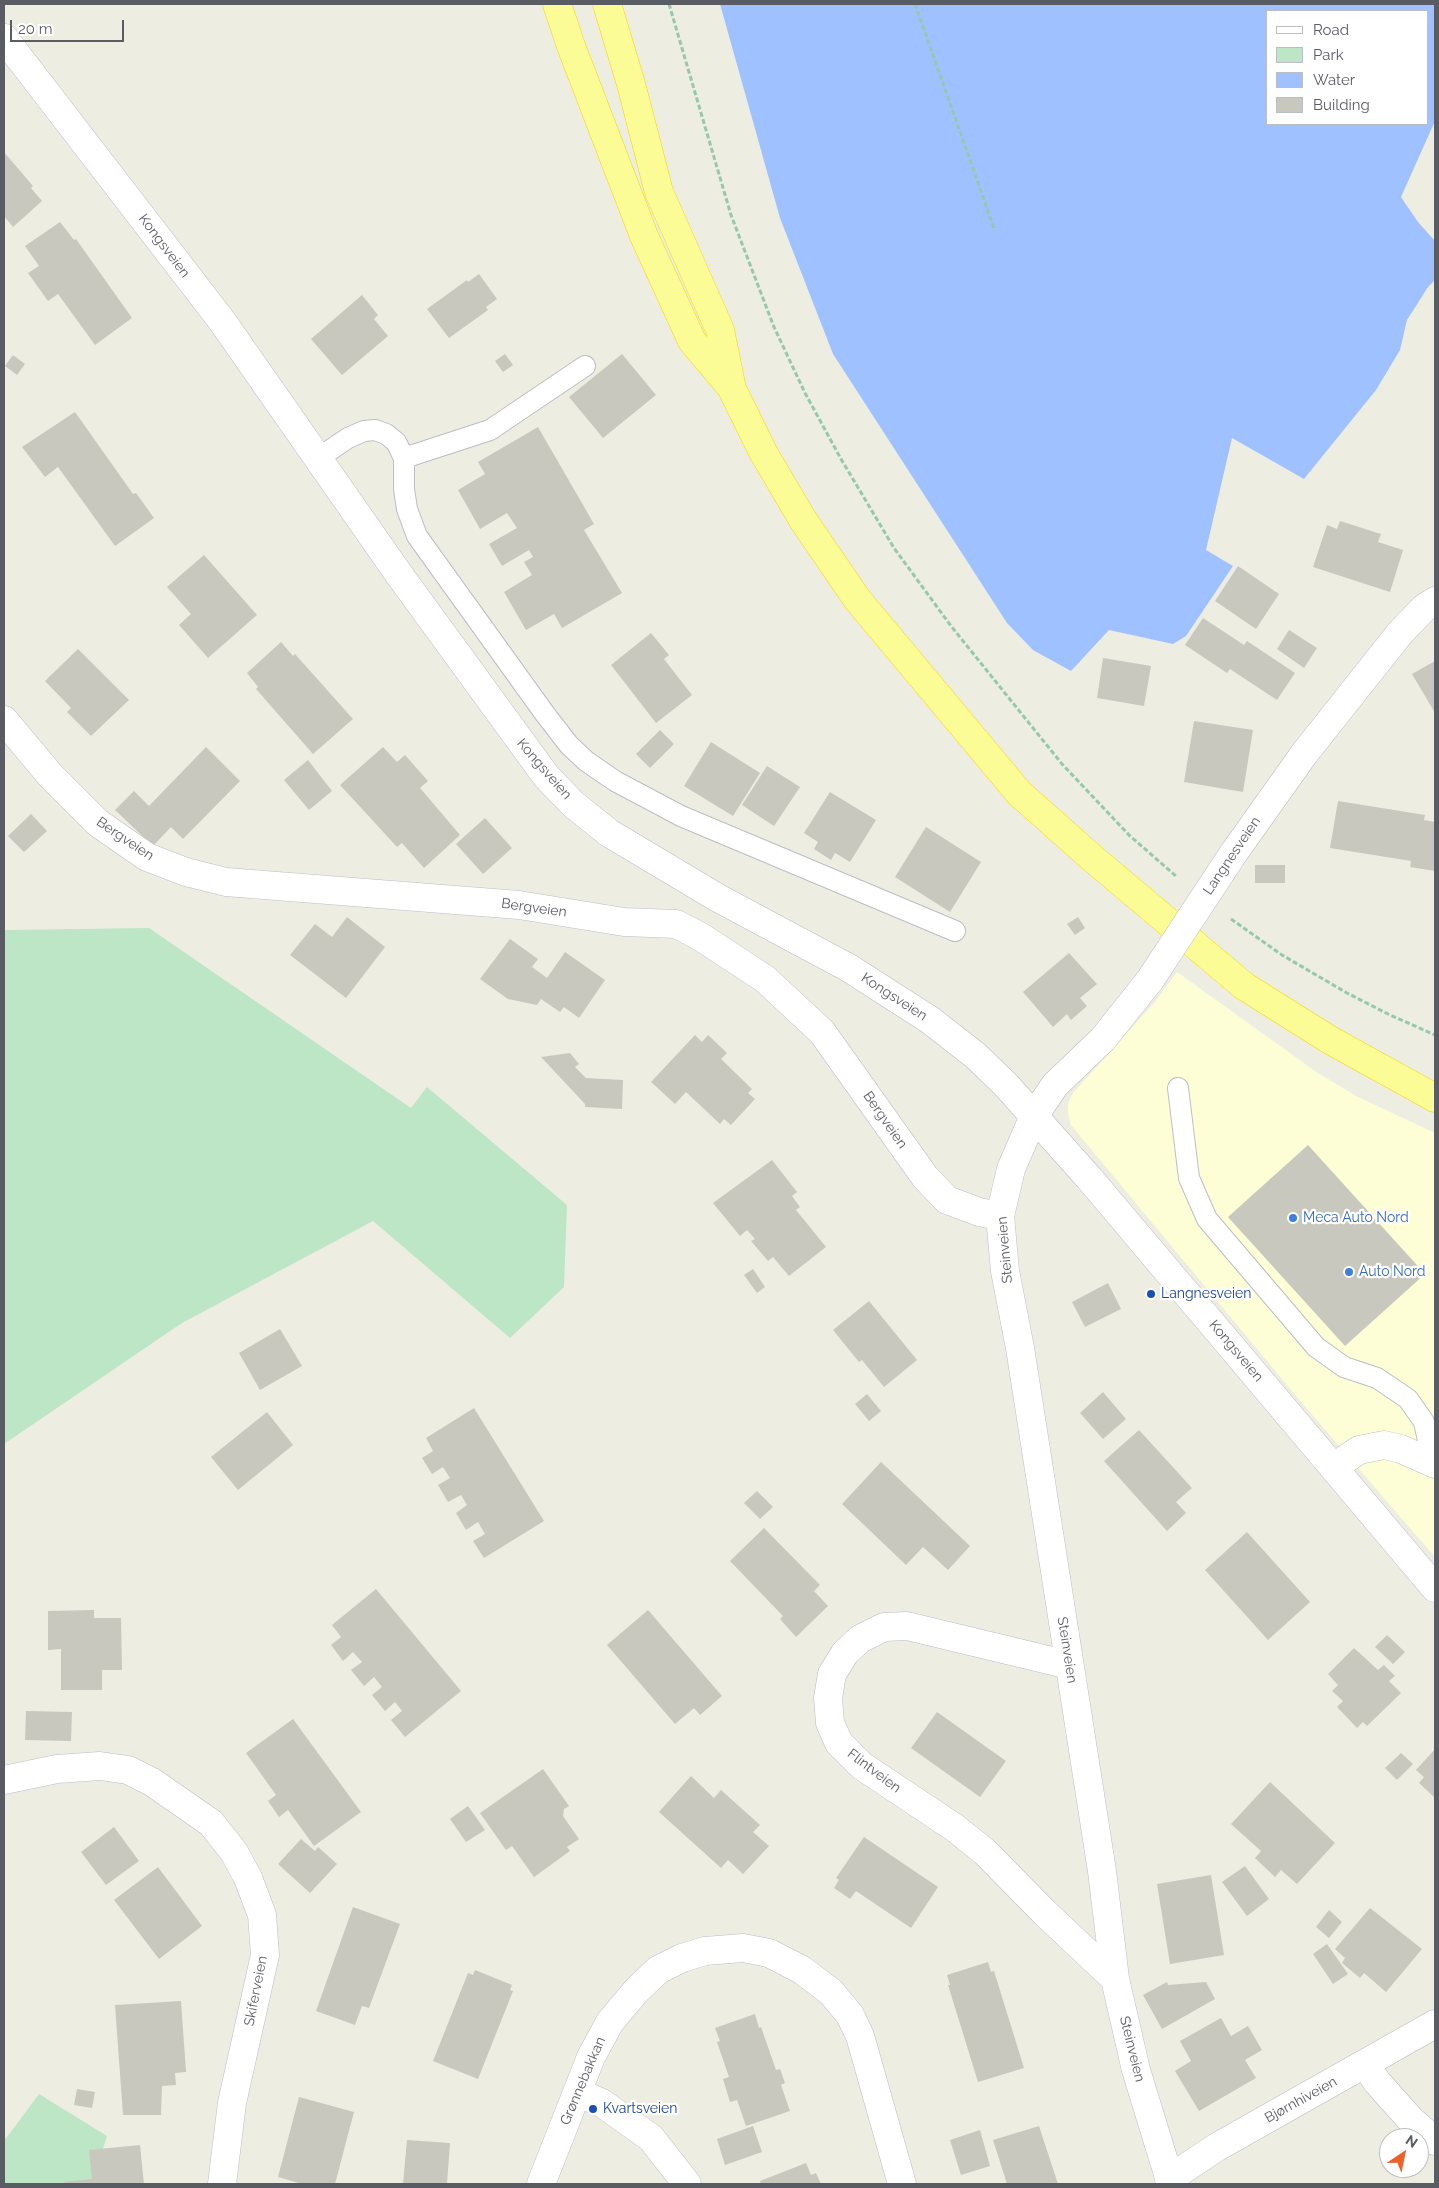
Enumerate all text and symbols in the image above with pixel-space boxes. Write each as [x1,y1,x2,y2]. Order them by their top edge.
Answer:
scale bar [12,10,126,42]
legend [1266,10,1429,125]
text: 20 m [18,20,53,38]
text: Road [1313,21,1349,39]
text: Park [1313,46,1344,64]
text: Water [1313,71,1355,89]
text: Building [1313,96,1370,114]
street label: Kongsveien [135,211,193,281]
street label: Kongsveien [513,735,575,803]
street label: Bergveien [93,814,157,864]
street label: Langnesveien [1200,814,1264,898]
street label: Bergveien [500,895,568,921]
street label: Kongsveien [858,969,930,1025]
street label: Bergveien [859,1088,911,1152]
place label: Meca Auto Nord [1303,1210,1409,1226]
marker: Meca Auto Nord [1287,1212,1299,1224]
street label: Steinveien [994,1216,1016,1284]
place label: Auto Nord [1359,1264,1426,1280]
marker: Auto Nord [1343,1266,1355,1278]
place label: Langnesveien [1161,1286,1251,1302]
marker: Langnesveien [1145,1288,1157,1300]
street label: Kongsveien [1205,1317,1267,1385]
street label: Steinveien [1053,1616,1081,1684]
street label: Flintveien [844,1745,904,1797]
street label: Skiferveien [241,1954,271,2028]
street label: Steinveien [1116,2014,1148,2084]
street label: Grønnebakkan [557,2034,609,2128]
street label: Bjørnhiveien [1262,2073,1340,2127]
place label: Kvartsveien [603,2101,677,2117]
marker: Kvartsveien [587,2103,599,2115]
north arrow [1379,2128,1429,2178]
text: N [1403,2132,1421,2151]

